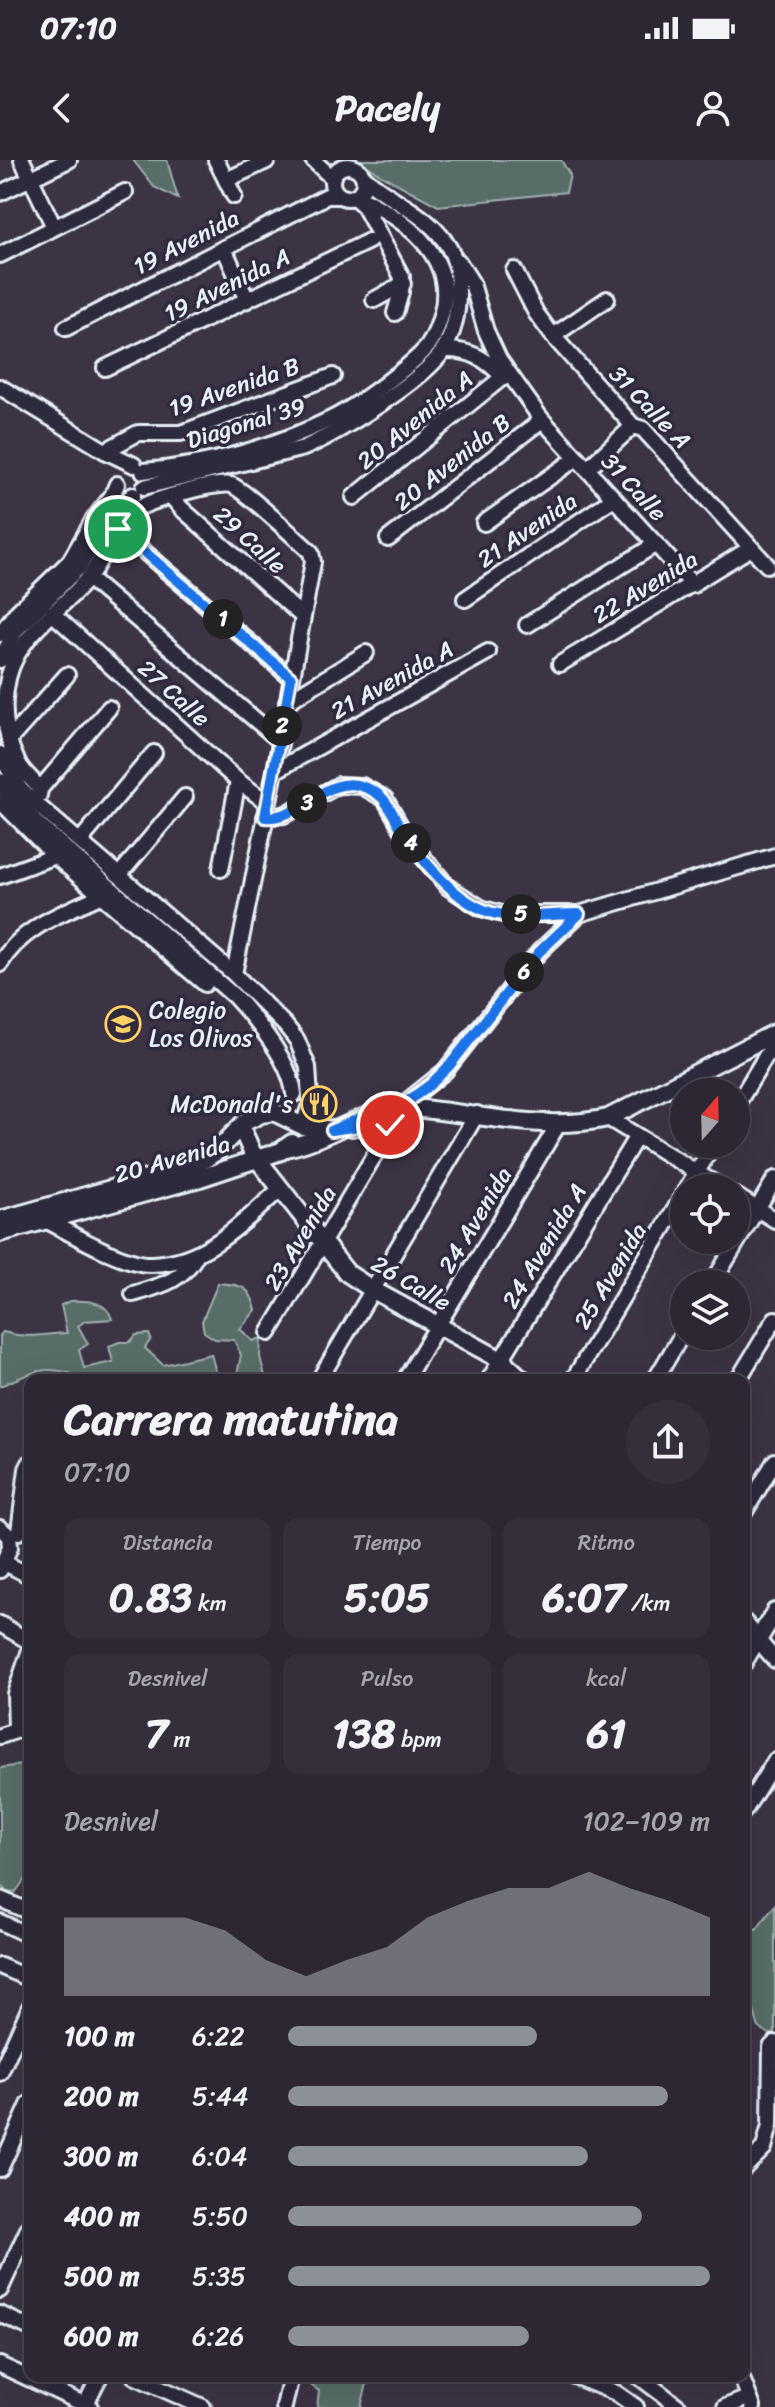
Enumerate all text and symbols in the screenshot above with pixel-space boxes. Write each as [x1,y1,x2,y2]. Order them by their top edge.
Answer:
text: 07:10 [40,1,117,55]
text: Pacely [335,76,440,140]
icon: back [40,86,84,130]
icon: person [691,86,735,130]
street label: 19 Avenida [125,197,247,287]
street label: 19 Avenida A [156,236,298,334]
street label: 19 Avenida B [163,345,305,429]
street label: 31 Calle A [599,355,701,459]
street label: 20 Avenida A [347,359,483,481]
street label: Diagonal 39 [181,385,311,461]
street label: 20 Avenida B [384,402,520,522]
street label: 31 Calle [590,442,678,532]
street label: 21 Avenida [468,481,586,579]
pin [84,495,152,563]
street label: 29 Calle [203,495,297,585]
icon: arrive [96,507,140,551]
street label: 22 Avenida [584,539,706,635]
pin: 1 [203,599,243,639]
text: 1 [218,599,228,638]
street label: 21 Avenida A [322,629,462,731]
street label: 27 Calle [128,648,220,738]
pin: 2 [262,706,302,746]
text: 2 [276,706,288,745]
pin: 3 [287,783,327,823]
text: 3 [301,783,313,822]
pin: 4 [391,823,431,863]
text: 4 [404,823,418,862]
pin: 5 [501,894,541,934]
text: 5 [514,894,528,933]
pin: 6 [504,952,544,992]
text: 6 [518,952,530,991]
place label: Colegio Los Olivos [149,989,254,1059]
school or university icon: Colegio Los Olivos [104,1005,142,1043]
north arrow [670,1078,750,1158]
map controls [670,1078,750,1350]
place label: McDonald's [170,1083,293,1125]
restaurant icon: McDonald's [300,1085,338,1123]
pin [356,1091,424,1159]
icon: check [368,1103,412,1147]
street label: 20 Avenida [109,1122,235,1196]
street label: 24 Avenida [426,1158,524,1282]
button: locate [670,1174,750,1254]
street label: 24 Avenida A [490,1175,598,1317]
street label: 23 Avenida [252,1177,348,1299]
street label: 25 Avenida [562,1215,658,1337]
street label: 26 Calle [363,1243,459,1323]
button: layers [670,1270,750,1350]
text: Carrera matutina [64,1380,398,1458]
button: share [626,1400,710,1484]
text: 07:10 [64,1449,131,1495]
text: Distancia [123,1523,213,1562]
text: Tiempo [352,1523,422,1562]
text: Ritmo [578,1523,635,1562]
text: 0.83 [109,1562,192,1633]
text: 5:05 [344,1562,430,1633]
text: 6:07 [542,1562,625,1633]
text: km [192,1584,227,1623]
text: /km [625,1584,670,1623]
text: Desnivel [128,1659,207,1698]
text: Pulso [361,1659,413,1698]
text: kcal [586,1659,626,1698]
text: 7 [145,1698,168,1769]
text: 138 [332,1698,395,1769]
text: 61 [586,1698,626,1769]
text: m [168,1720,190,1759]
text: bpm [395,1720,442,1759]
text: Desnivel [64,1798,158,1844]
text: 102–109 m [582,1798,710,1844]
text: 100 m [64,2013,135,2059]
text: 6:22 [192,2013,245,2059]
text: 200 m [64,2073,139,2119]
text: 5:44 [192,2073,248,2119]
text: 300 m [64,2133,138,2179]
text: 6:04 [192,2133,247,2179]
text: 400 m [64,2193,140,2239]
text: 5:50 [192,2193,248,2239]
text: 500 m [64,2253,139,2299]
text: 5:35 [192,2253,246,2299]
text: 600 m [64,2313,138,2359]
text: 6:26 [192,2313,244,2359]

